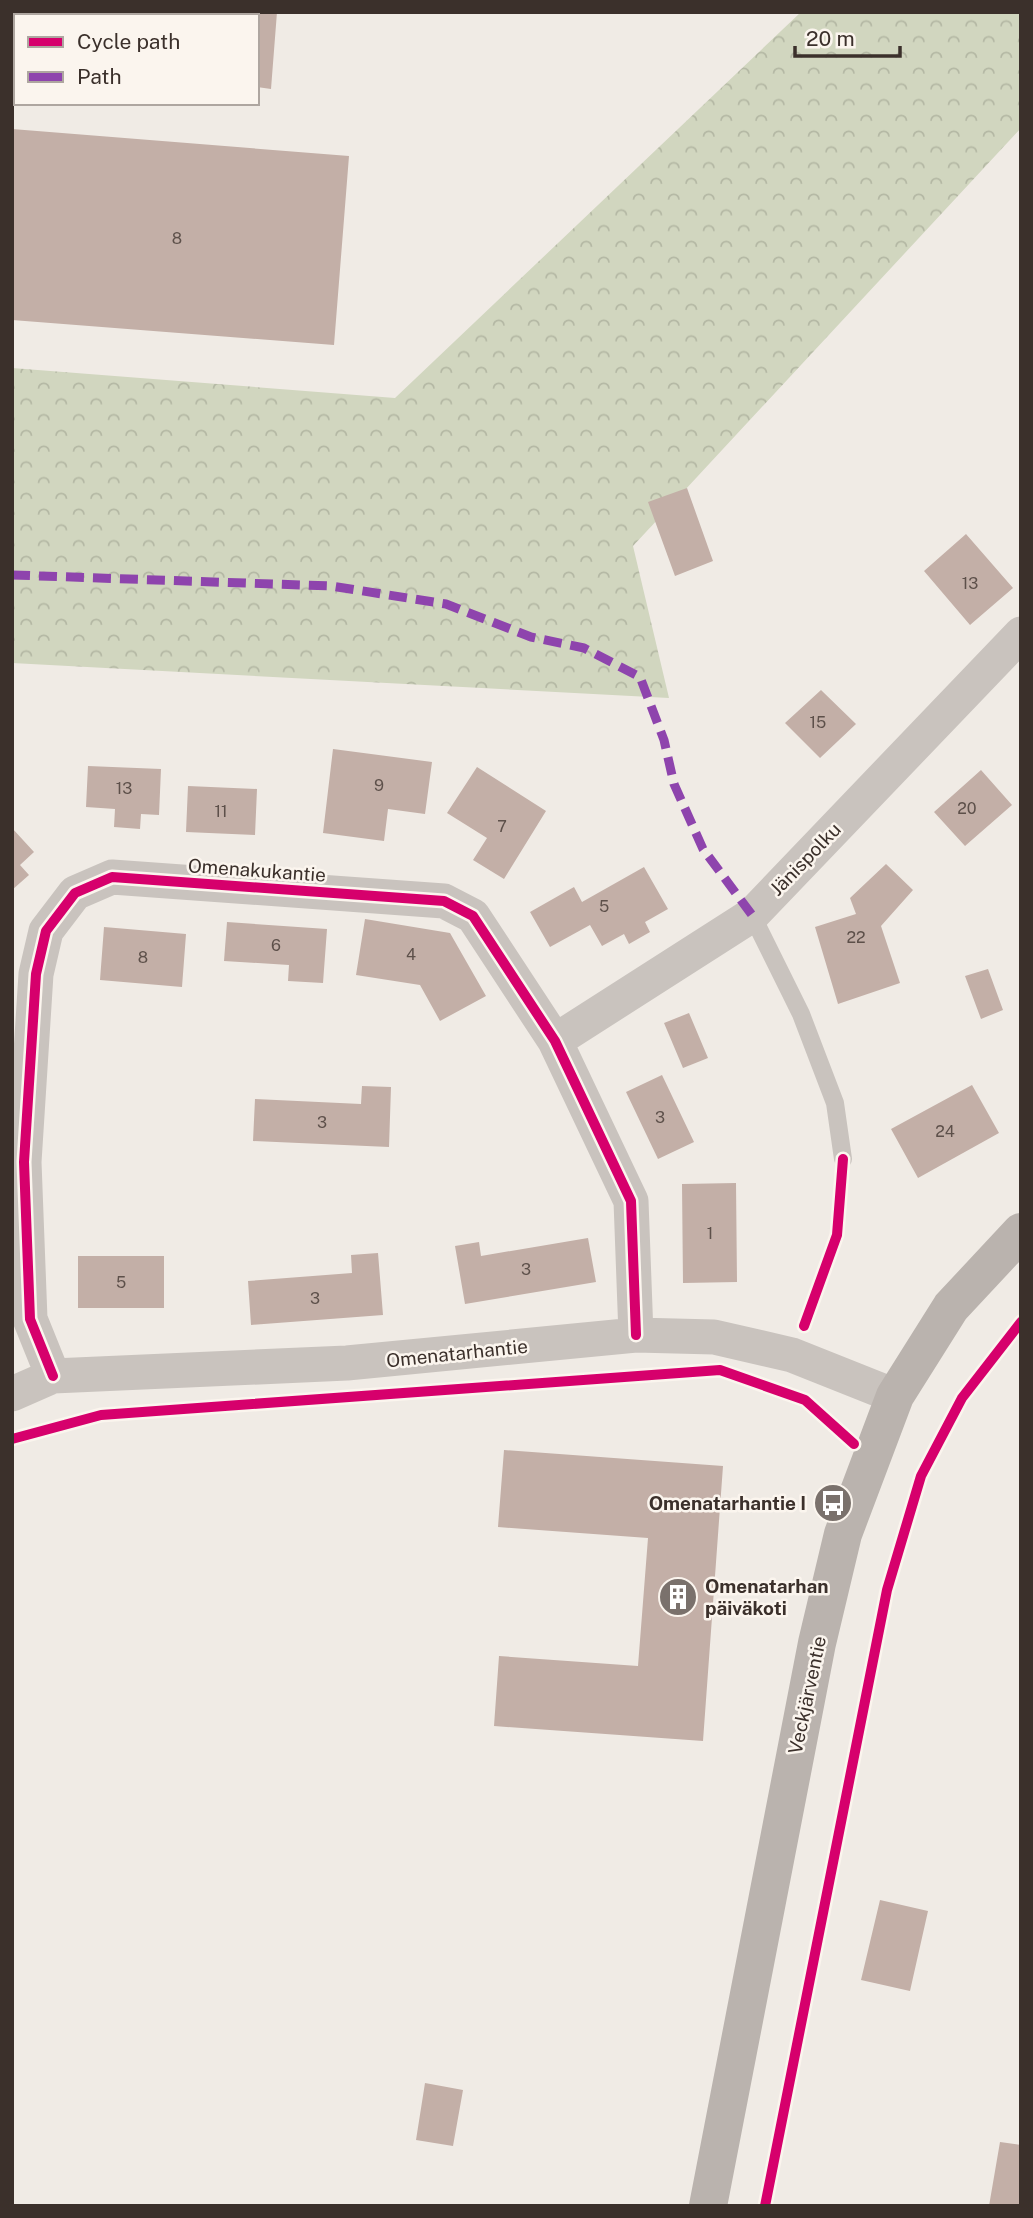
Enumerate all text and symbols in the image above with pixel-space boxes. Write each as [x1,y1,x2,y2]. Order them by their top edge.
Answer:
legend [14,14,259,105]
scale bar [795,14,900,58]
text: 20 m [806,26,855,51]
text: Cycle path [77,29,180,54]
text: Path [77,64,122,89]
house number: 8 [172,229,182,248]
house number: 13 [962,574,978,593]
house number: 15 [810,713,826,732]
house number: 9 [374,776,384,795]
house number: 13 [116,779,132,798]
house number: 20 [957,799,977,818]
house number: 11 [214,802,228,821]
house number: 7 [497,817,507,836]
street label: Jänispolku [765,818,845,900]
street label: Omenakukantie [187,854,327,886]
house number: 5 [599,897,609,916]
house number: 22 [846,928,866,947]
house number: 6 [271,936,281,955]
house number: 4 [406,945,416,964]
house number: 8 [138,948,148,967]
house number: 3 [655,1108,665,1127]
house number: 3 [317,1113,327,1132]
house number: 24 [935,1122,955,1141]
house number: 1 [707,1224,713,1243]
house number: 3 [521,1260,531,1279]
house number: 5 [116,1273,126,1292]
house number: 3 [310,1289,320,1308]
street label: Omenatarhantie [385,1335,529,1371]
bus stop icon: Omenatarhantie I [812,1482,854,1524]
place label: Omenatarhantie I [649,1492,806,1514]
place label: Omenatarhan päiväkoti [705,1575,828,1619]
building icon: Omenatarhan päiväkoti [657,1576,699,1618]
street label: Veckjärventie [784,1634,830,1756]

